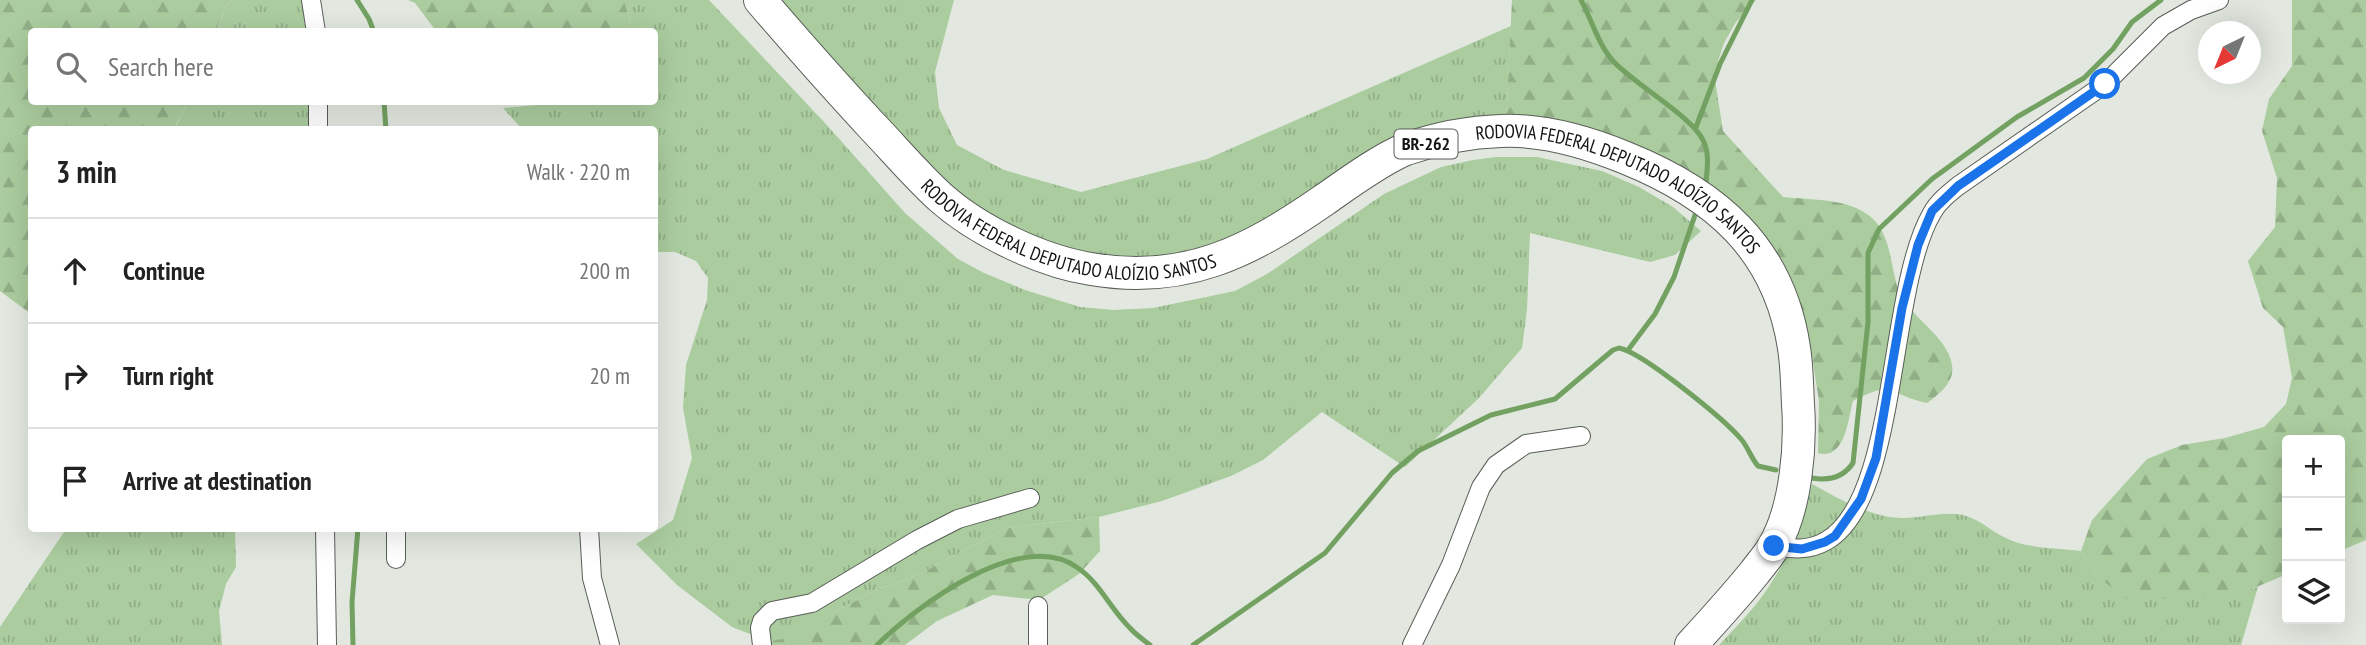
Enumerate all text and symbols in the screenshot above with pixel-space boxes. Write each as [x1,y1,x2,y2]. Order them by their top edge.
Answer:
north arrow [2198,21,2261,84]
search box [28,28,658,105]
icon: search [52,48,90,86]
text: Search here [108,50,214,83]
route start [2089,68,2120,99]
street label: RODOVIA FEDERAL DEPUTADO ALOÍZIO SANTOS [1474,119,1766,258]
road number: BR-262 [1394,130,1458,159]
text: 3 min [56,152,117,191]
text: Walk · 220 m [527,157,630,186]
street label: RODOVIA FEDERAL DEPUTADO ALOÍZIO SANTOS [916,174,1219,285]
icon: ahead [56,252,94,290]
text: Continue [123,254,205,287]
text: 200 m [579,256,630,285]
icon: right [56,357,94,395]
text: Turn right [123,359,214,392]
text: 20 m [589,361,630,390]
map controls [2282,435,2345,624]
button: + [2282,435,2345,498]
icon: arrive [56,462,94,500]
text: Arrive at destination [123,464,312,497]
button: − [2282,498,2345,561]
route end [1758,530,1789,561]
button: layers [2282,561,2345,624]

